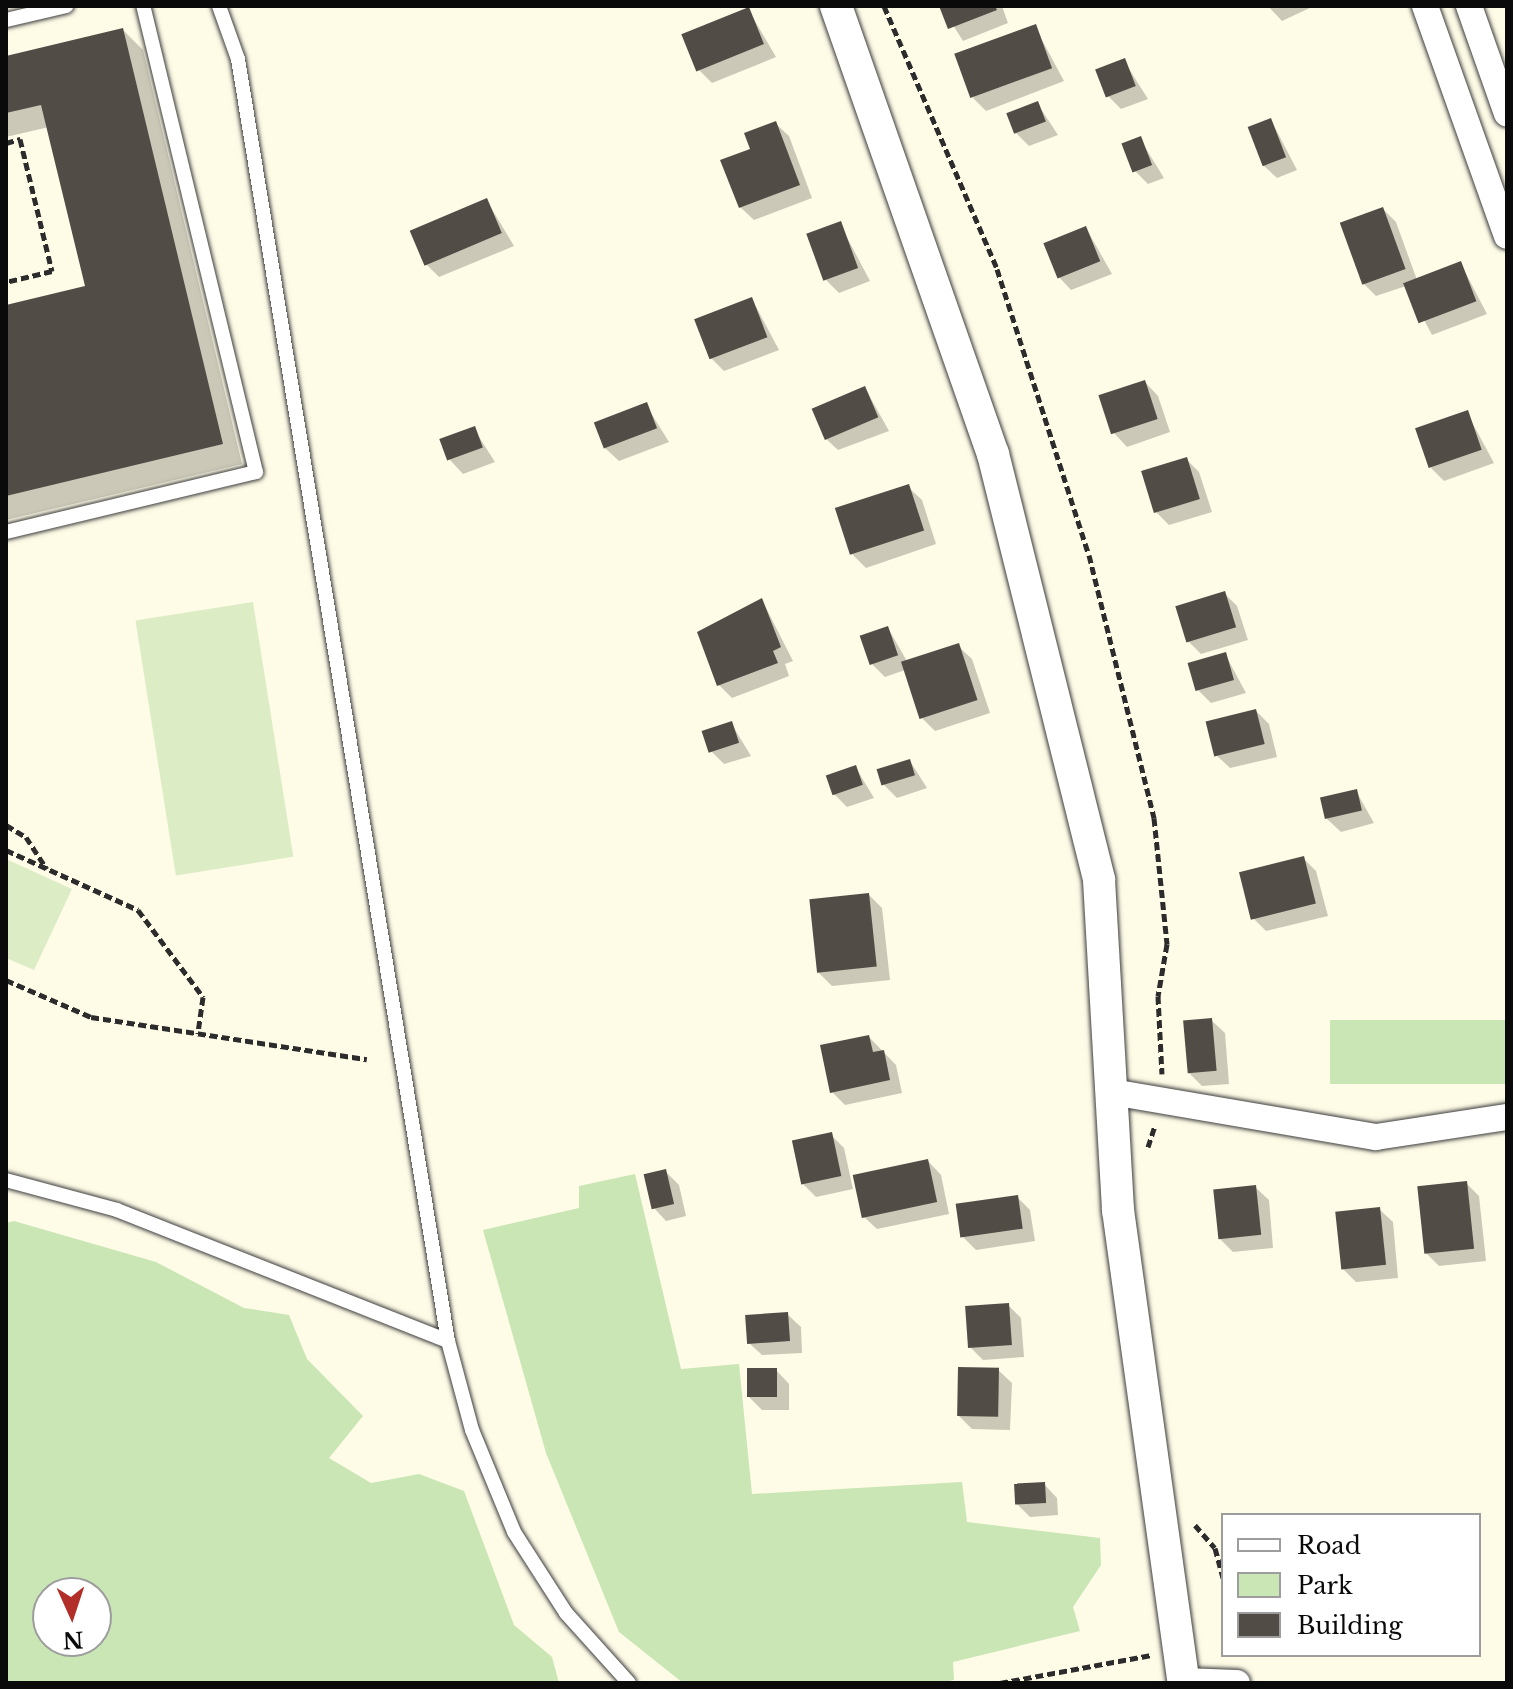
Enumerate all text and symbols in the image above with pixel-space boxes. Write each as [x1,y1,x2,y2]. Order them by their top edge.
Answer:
legend [1221,1513,1481,1657]
text: Road [1297,1531,1361,1560]
text: Park [1297,1571,1353,1600]
north arrow [32,1577,112,1657]
text: Building [1297,1611,1403,1640]
text: N [62,1625,84,1653]

